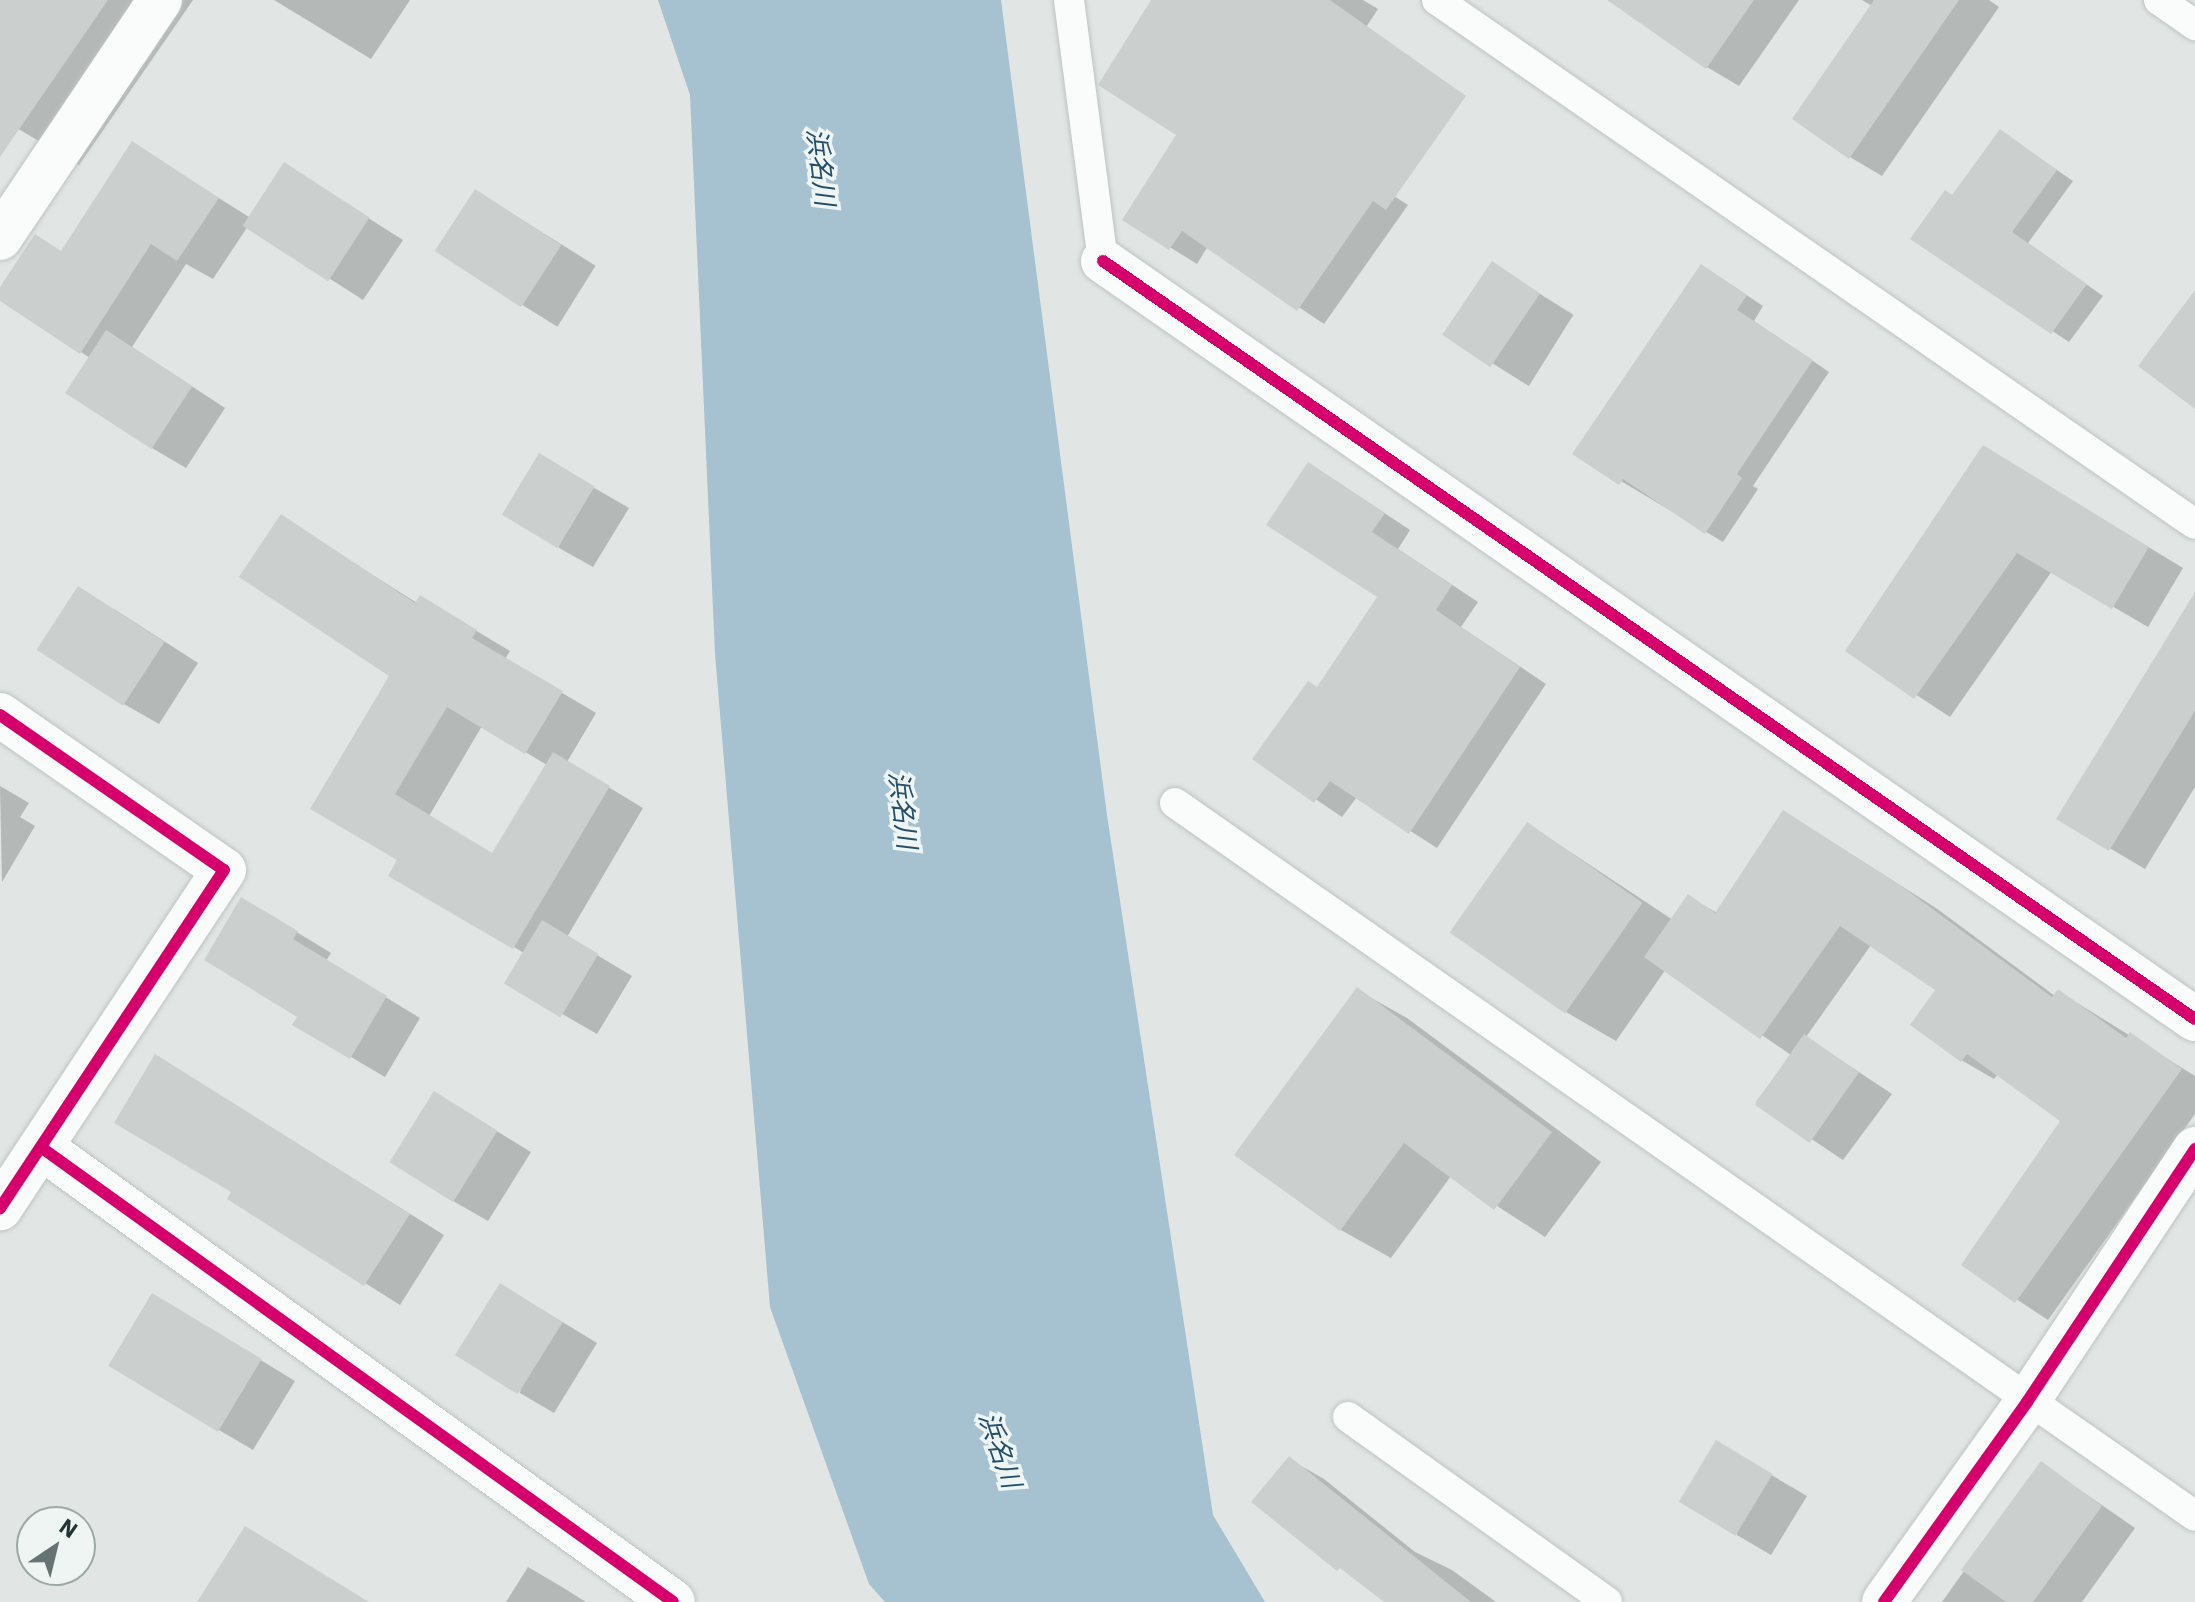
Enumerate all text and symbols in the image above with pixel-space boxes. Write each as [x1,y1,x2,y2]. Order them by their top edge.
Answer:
water label: 浜名川 [801,126,841,208]
water label: 浜名川 [883,769,923,851]
water label: 浜名川 [973,1408,1027,1492]
north arrow [16,1506,96,1586]
text: N [54,1511,84,1544]

